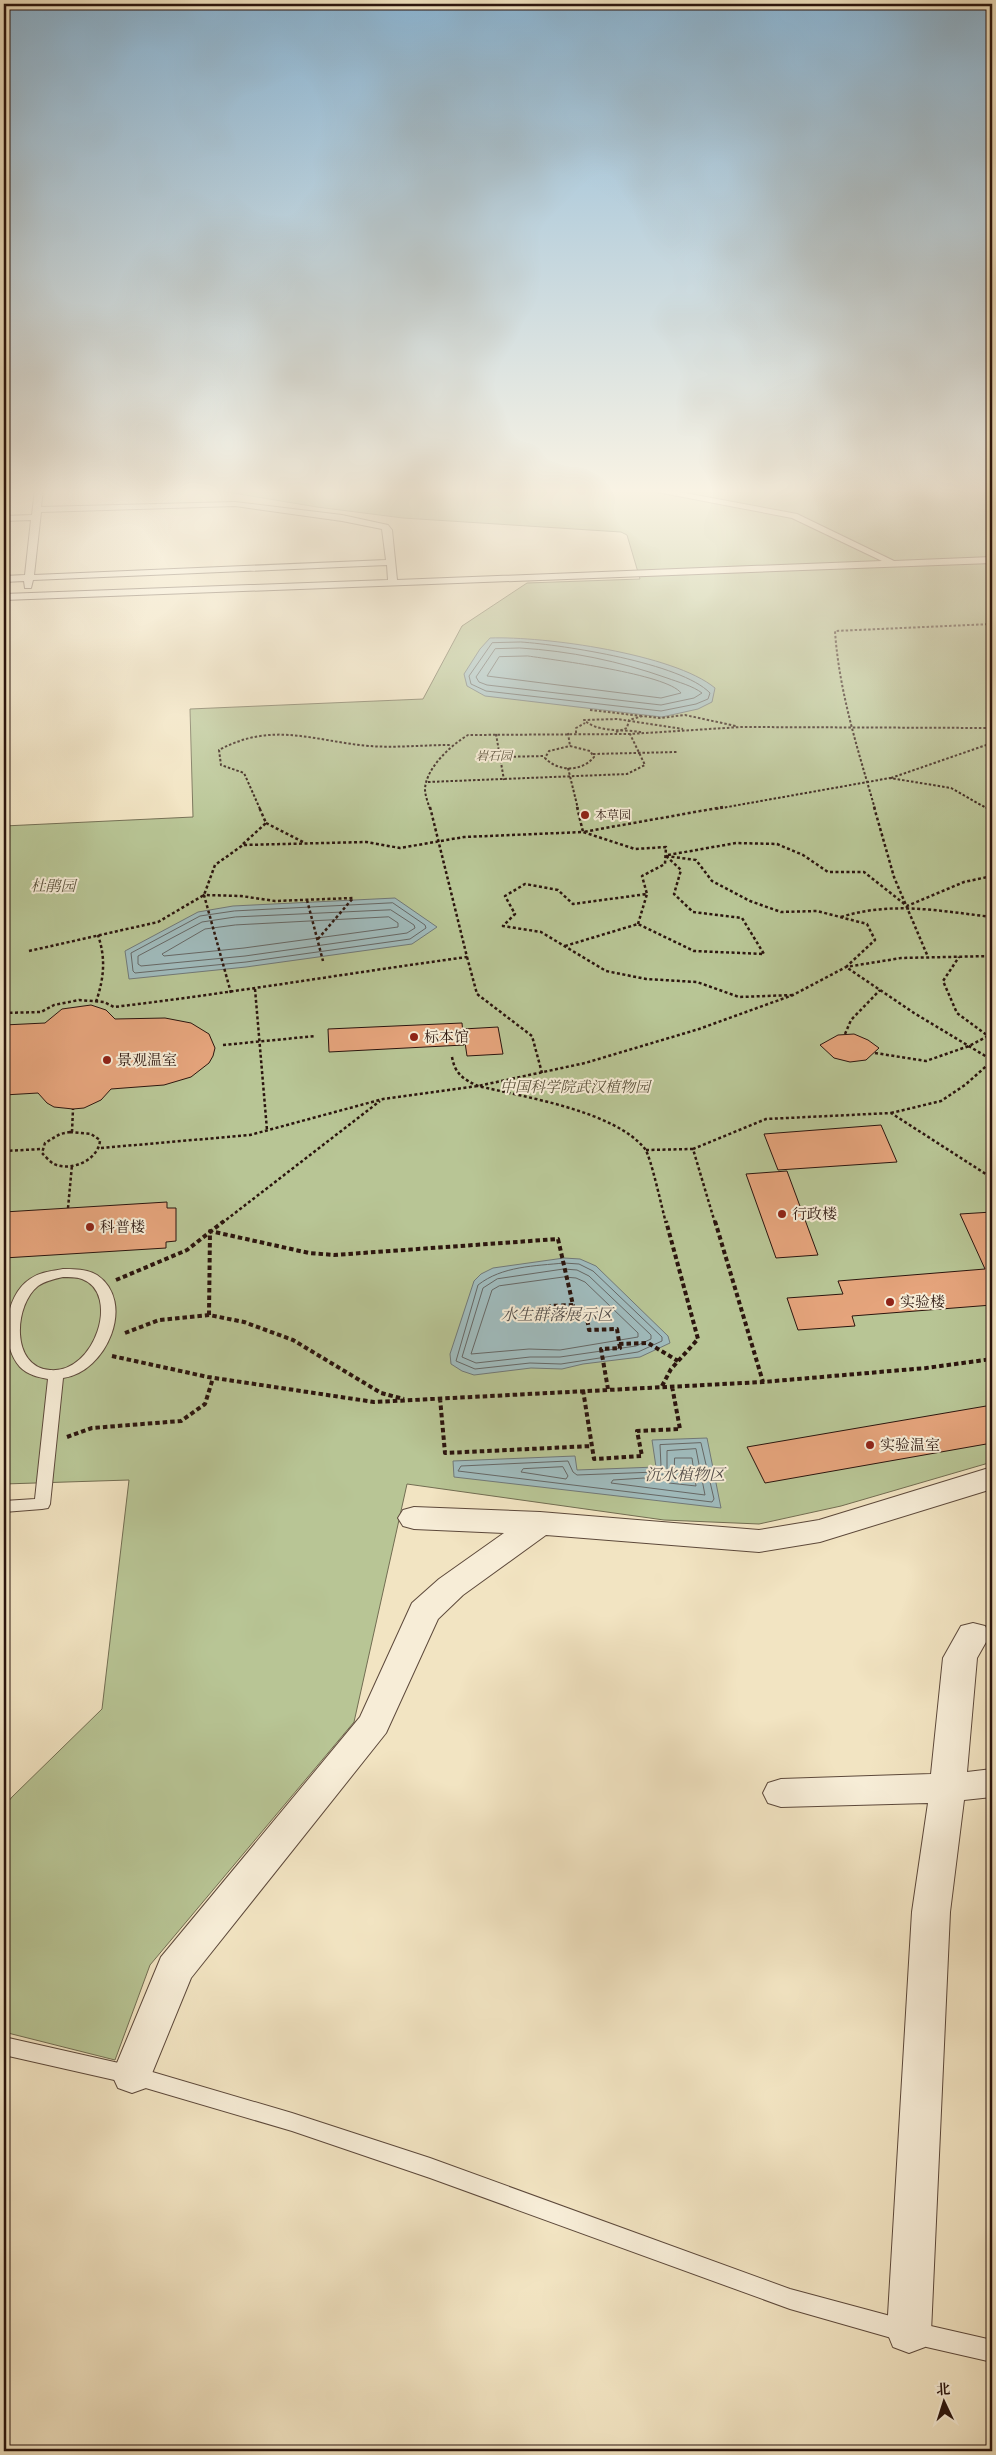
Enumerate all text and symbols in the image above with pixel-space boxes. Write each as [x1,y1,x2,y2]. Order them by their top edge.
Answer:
park label: 岩石园 [476,749,514,764]
place label: 本草园 [595,808,631,823]
marker: 本草园 [579,809,591,821]
park label: 杜鹃园 [30,877,77,896]
place label: 标本馆 [424,1028,469,1047]
marker: 标本馆 [408,1031,420,1043]
place label: 景观温室 [117,1051,177,1070]
marker: 景观温室 [101,1054,113,1066]
park label: 中国科学院武汉植物园 [500,1078,652,1097]
place label: 行政楼 [792,1205,837,1224]
marker: 行政楼 [776,1208,788,1220]
place label: 科普楼 [100,1218,145,1237]
marker: 科普楼 [84,1221,96,1233]
place label: 实验楼 [900,1293,945,1312]
marker: 实验楼 [884,1296,896,1308]
water label: 水生群落展示区 [501,1306,615,1326]
place label: 实验温室 [880,1436,940,1455]
marker: 实验温室 [864,1439,876,1451]
water label: 沉水植物区 [645,1466,727,1486]
north arrow [918,2378,968,2428]
text: 北 [936,2381,951,2399]

